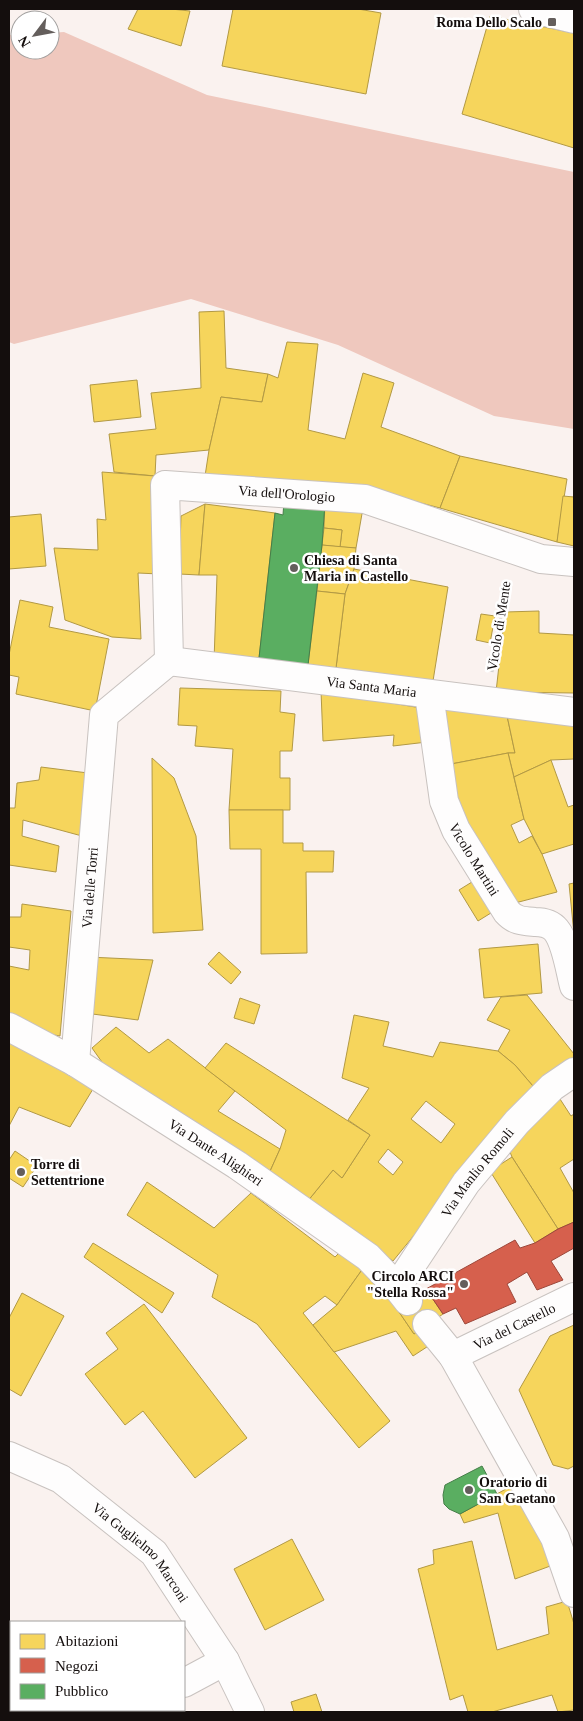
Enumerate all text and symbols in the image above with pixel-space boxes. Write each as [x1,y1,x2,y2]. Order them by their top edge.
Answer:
north arrow [10,10,60,60]
place label: Roma Dello Scalo [436,15,542,30]
marker: Roma Dello Scalo [546,16,558,28]
text: N [15,33,33,50]
street label: Via dell'Orologio [238,483,336,504]
place label: Chiesa di Santa Maria in Castello [304,553,408,584]
marker: Chiesa di Santa Maria in Castello [288,562,300,574]
street label: Vicolo di Mente [484,580,514,672]
street label: Via Santa Maria [325,673,418,700]
street label: Vicolo Martini [446,821,503,899]
street label: Via delle Torri [79,846,100,929]
street label: Via Dante Alighieri [166,1116,266,1189]
street label: Via Manlio Romoli [438,1125,516,1220]
place label: Torre di Settentrione [31,1157,104,1188]
marker: Torre di Settentrione [15,1166,27,1178]
place label: Circolo ARCI "Stella Rossa" [367,1269,454,1300]
marker: Circolo ARCI "Stella Rossa" [458,1278,470,1290]
street label: Via del Castello [471,1300,558,1353]
place label: Oratorio di San Gaetano [479,1475,556,1506]
marker: Oratorio di San Gaetano [463,1484,475,1496]
street label: Via Guglielmo Marconi [89,1499,192,1605]
legend [10,1621,185,1711]
text: Abitazioni [55,1633,118,1649]
text: Negozi [55,1658,98,1674]
text: Pubblico [55,1683,108,1699]

